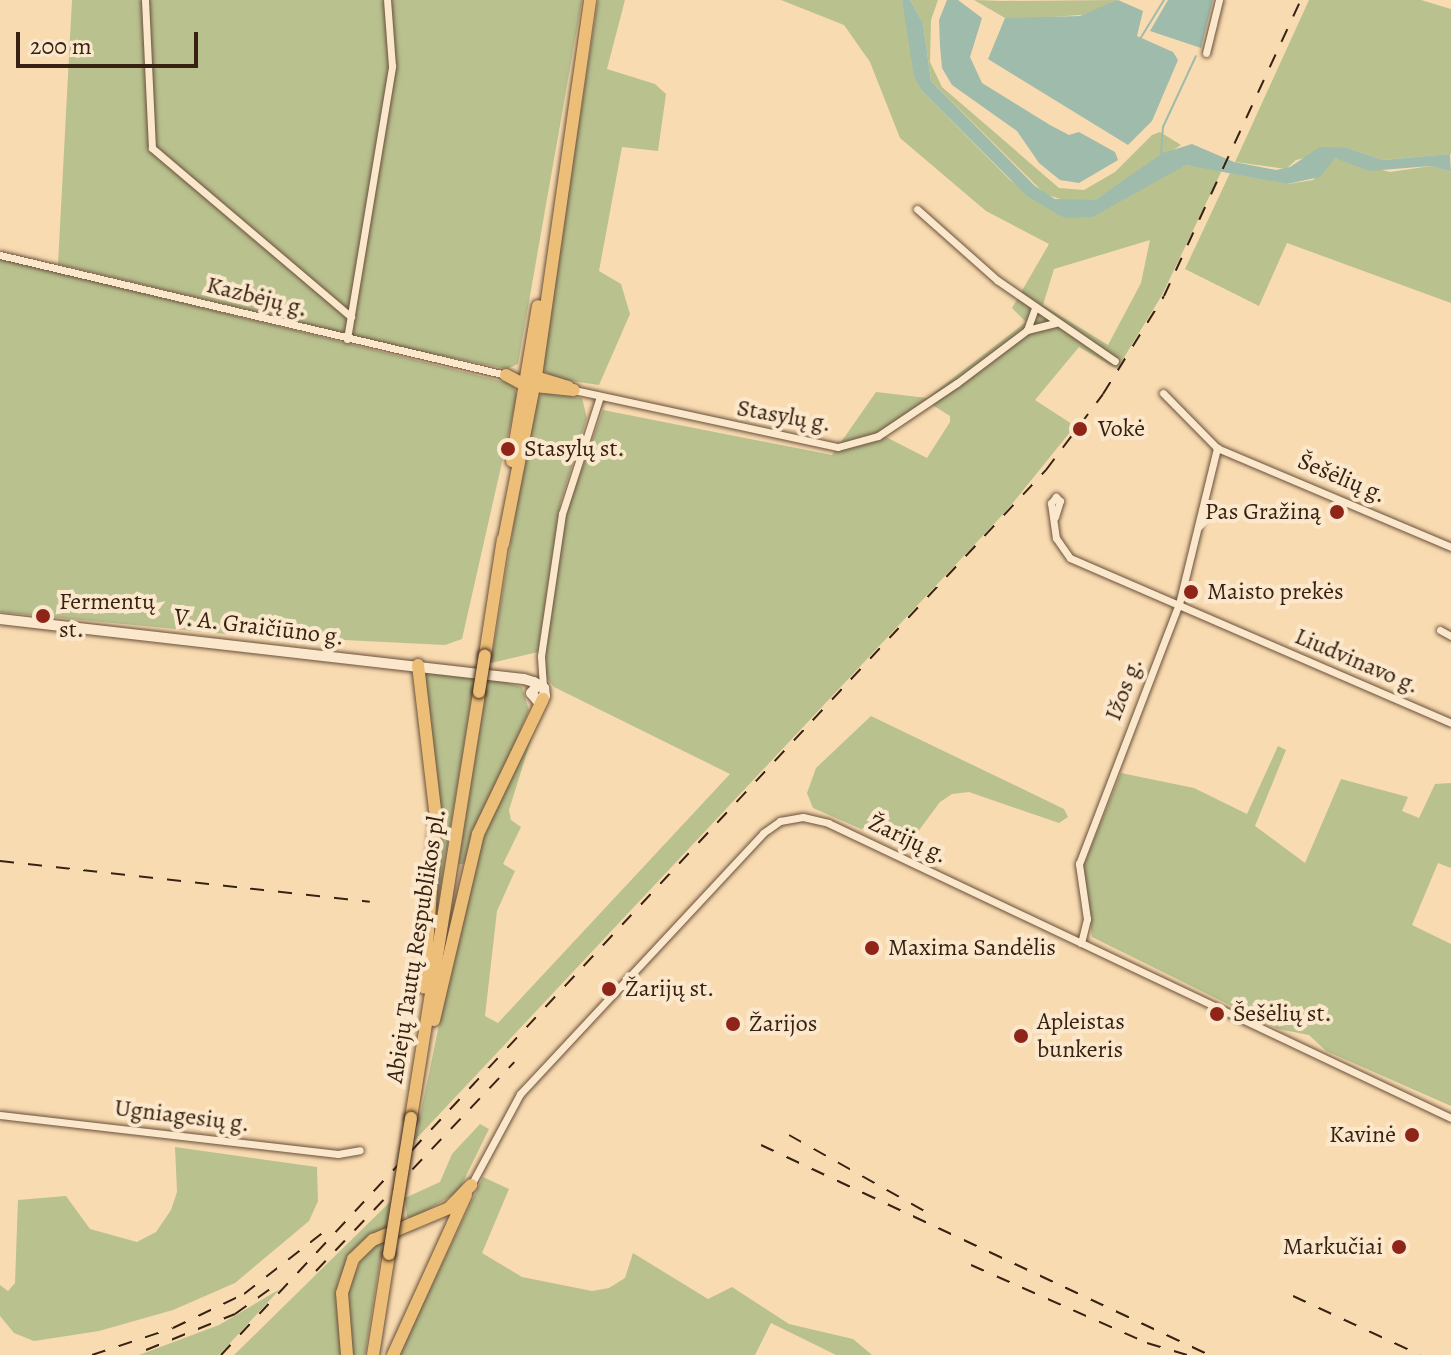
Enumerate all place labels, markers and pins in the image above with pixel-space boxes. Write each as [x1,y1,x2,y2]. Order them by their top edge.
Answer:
place label: Vokė [1098,415,1145,443]
marker: Vokė [1069,418,1091,440]
place label: Stasylų st. [524,435,625,463]
marker: Stasylų st. [499,440,517,458]
place label: Pas Gražiną [1205,498,1321,526]
marker: Pas Gražiną [1328,503,1346,521]
place label: Maisto prekės [1207,578,1344,606]
marker: Maisto prekės [1182,583,1200,601]
place label: Fermentų st. [59,588,155,644]
marker: Fermentų st. [34,607,52,625]
place label: Maxima Sandėlis [888,934,1056,962]
marker: Maxima Sandėlis [863,939,881,957]
place label: Žarijų st. [625,975,714,1003]
marker: Žarijų st. [600,980,618,998]
place label: Šešėlių st. [1233,1000,1332,1028]
marker: Šešėlių st. [1208,1005,1226,1023]
place label: Apleistas bunkeris [1037,1008,1125,1064]
place label: Žarijos [749,1010,817,1038]
marker: Žarijos [724,1015,742,1033]
marker: Apleistas bunkeris [1012,1027,1030,1045]
place label: Kavinė [1329,1121,1396,1149]
marker: Kavinė [1403,1126,1421,1144]
place label: Markučiai [1283,1233,1383,1261]
marker: Markučiai [1390,1238,1408,1256]

